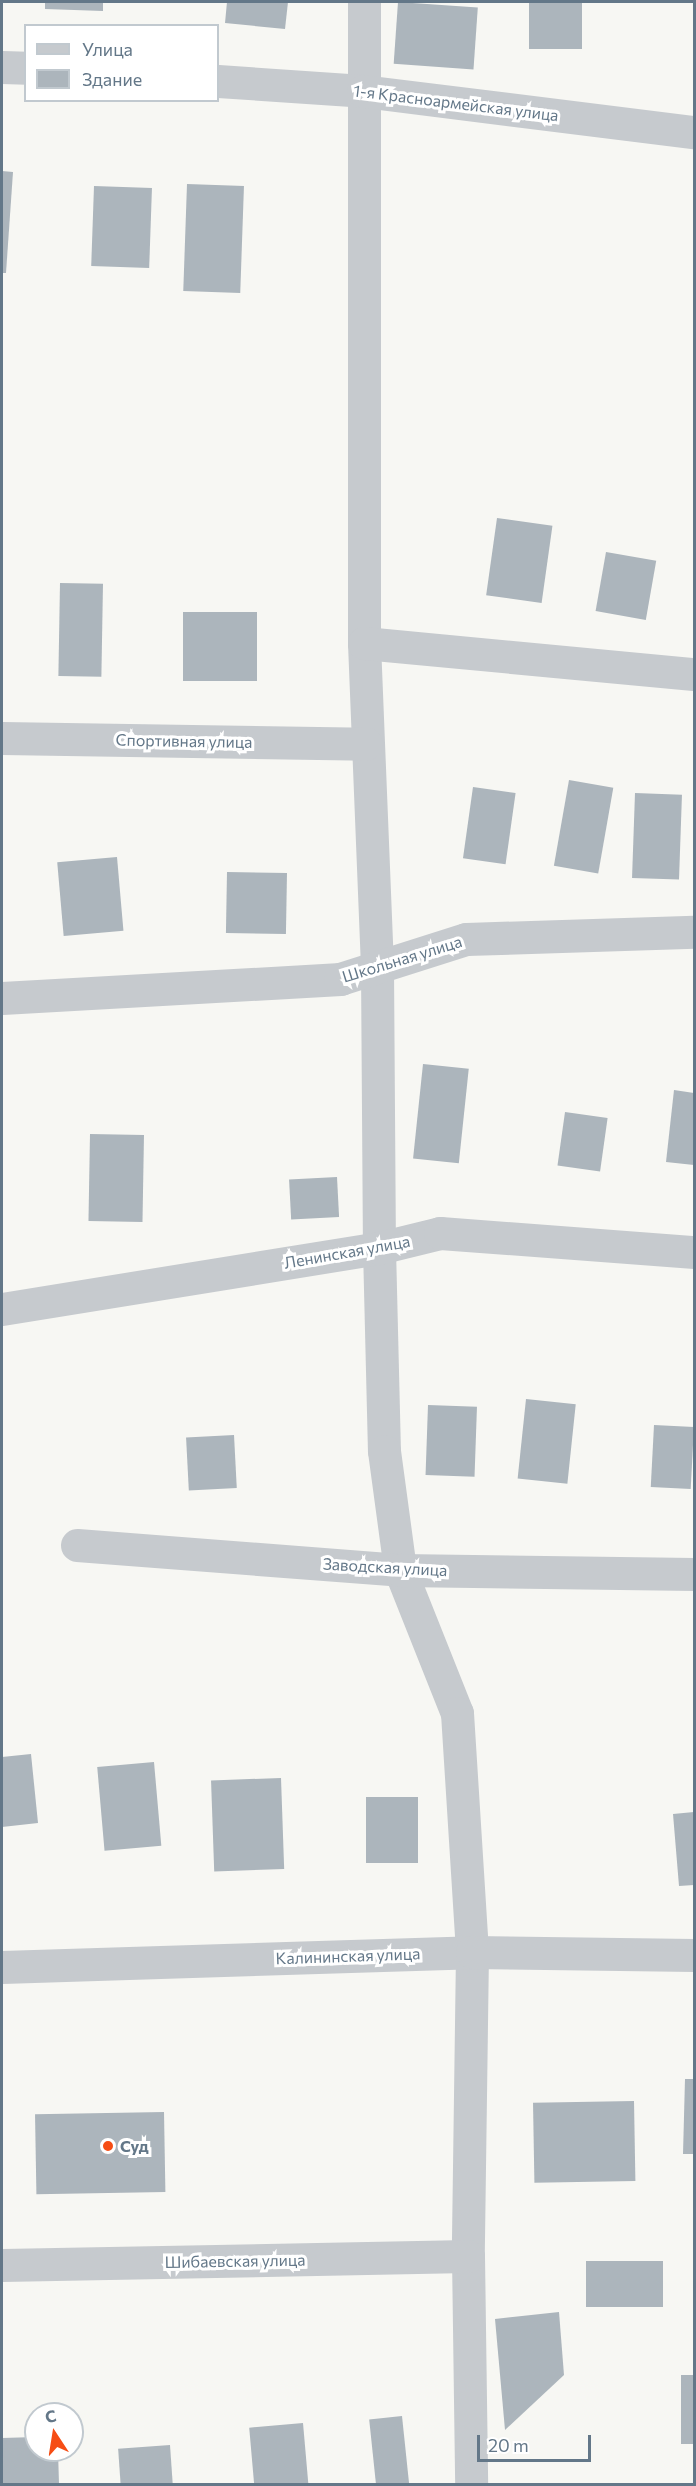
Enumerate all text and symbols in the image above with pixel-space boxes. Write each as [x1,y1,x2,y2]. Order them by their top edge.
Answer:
legend [24,24,219,102]
text: Улица [82,38,133,60]
text: Здание [82,68,142,90]
street label: 1-я Красноармейская улица [352,81,560,125]
street label: Спортивная улица [115,730,253,752]
street label: Школьная улица [340,932,464,986]
street label: Ленинская улица [282,1231,412,1273]
street label: Заводская улица [322,1554,448,1580]
street label: Калининская улица [275,1944,421,1968]
place label: Суд [120,2136,149,2156]
marker: Суд [101,2139,115,2153]
street label: Шибаевская улица [164,2250,306,2272]
north arrow [24,2402,84,2462]
text: С [43,2405,58,2426]
scale bar [480,2423,594,2461]
text: 20 m [488,2434,529,2456]

